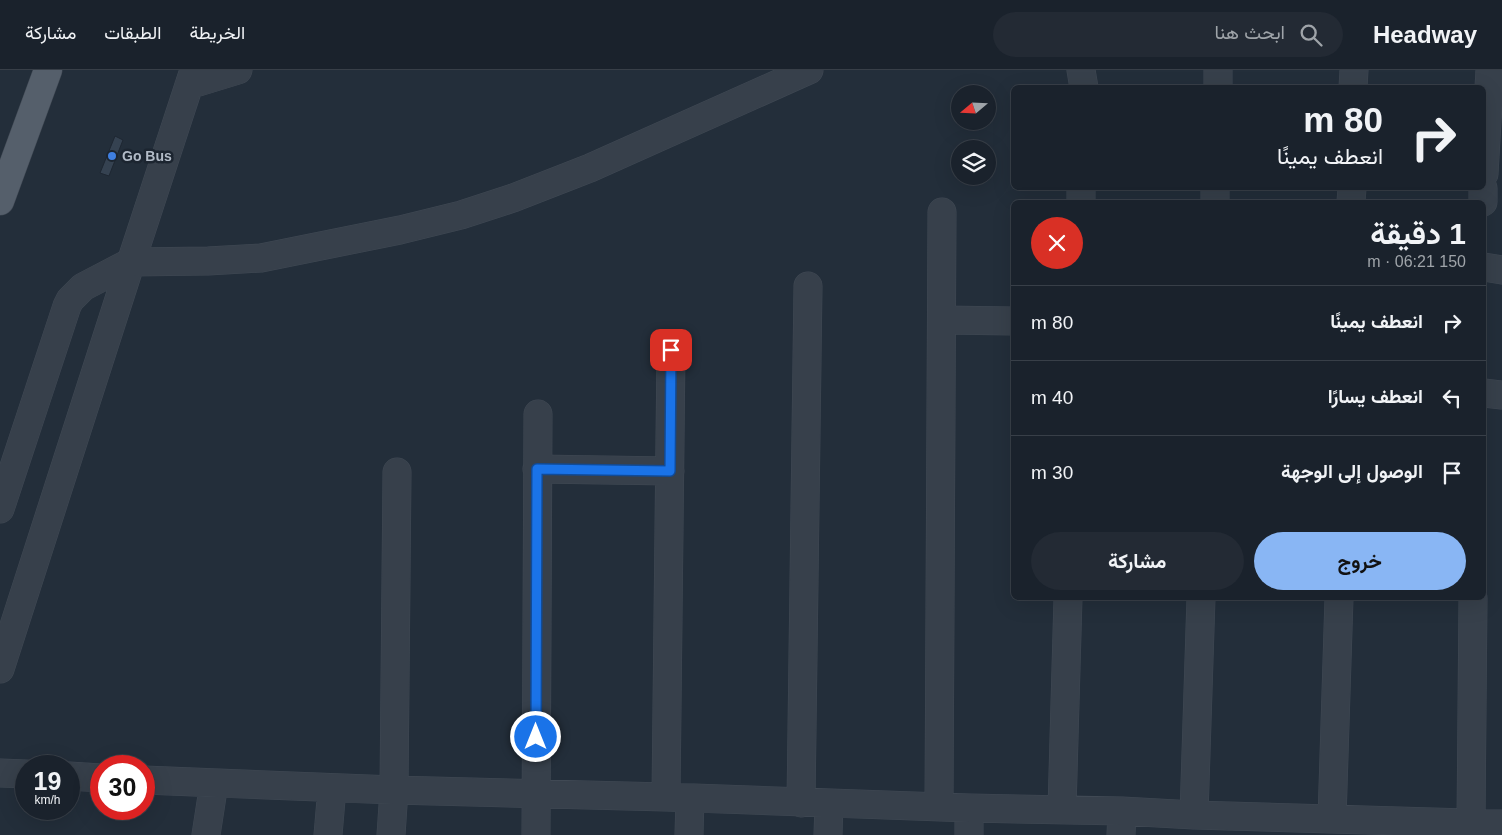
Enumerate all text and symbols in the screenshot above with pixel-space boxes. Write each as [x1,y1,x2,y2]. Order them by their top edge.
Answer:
search box [993,12,1343,57]
icon: search [1297,21,1325,49]
text: Headway [1373,21,1477,48]
text: ابحث هنا [1214,22,1285,43]
text: مشاركة [25,23,76,43]
text: الطبقات [104,23,161,43]
text: الخريطة [189,23,245,43]
north arrow [951,85,996,130]
map controls [951,85,996,185]
text: 80 m [1303,100,1383,139]
icon: right [1401,105,1466,170]
button: layers [951,140,996,185]
text: انعطف يمينًا [1277,144,1383,169]
place label: Go Bus [122,148,172,164]
marker: Go Bus [106,150,118,162]
button: close [1031,217,1083,269]
text: 1 دقيقة [1370,217,1466,250]
text: 150 m · 06:21 [1367,253,1466,270]
icon: right [1438,309,1466,337]
text: انعطف يمينًا [1330,311,1423,332]
text: 80 m [1031,312,1073,333]
pin [650,329,692,371]
icon: arrive [657,336,685,364]
icon: left [1438,384,1466,412]
text: انعطف يسارًا [1328,386,1423,407]
text: 40 m [1031,387,1073,408]
icon: arrive [1438,459,1466,487]
text: الوصول إلى الوجهة [1281,461,1423,482]
text: 30 m [1031,462,1073,483]
button: مشاركة [1031,532,1244,590]
button: خروج [1254,532,1466,590]
position arrow [509,710,561,762]
speed limit sign: 30 [90,755,155,820]
text: 19 [34,767,61,795]
text: km/h [34,793,61,807]

